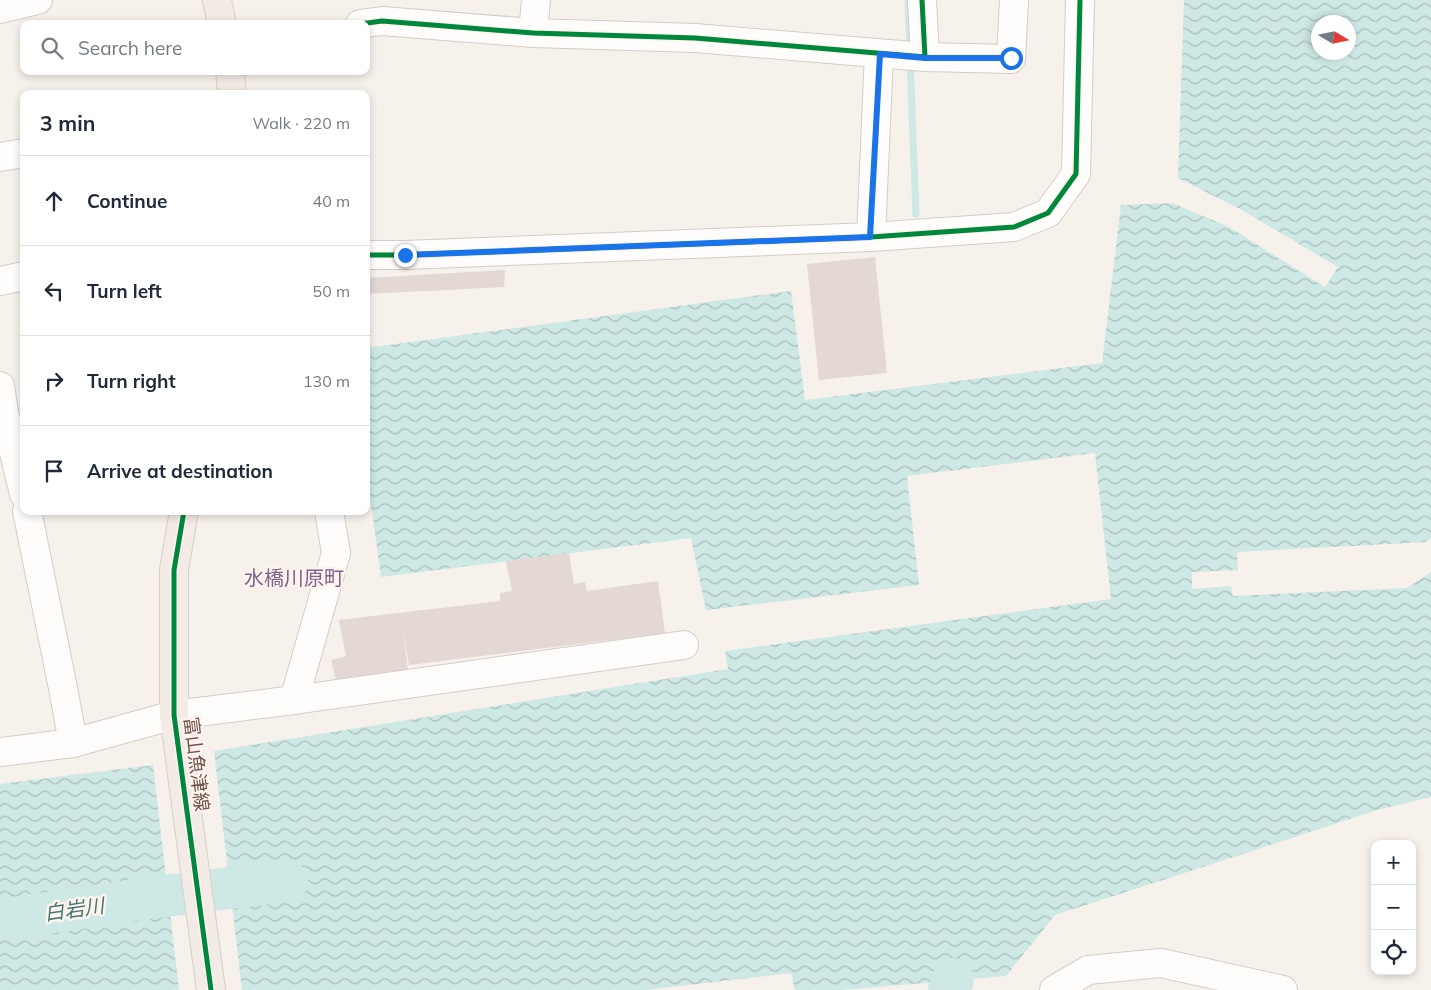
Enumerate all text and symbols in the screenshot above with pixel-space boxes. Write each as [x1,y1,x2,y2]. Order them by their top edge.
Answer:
north arrow [1311,15,1356,60]
search box [20,20,370,75]
icon: search [38,34,66,62]
text: Search here [78,36,182,60]
route start [1000,47,1023,70]
text: 3 min [40,110,95,136]
text: Walk · 220 m [252,113,350,133]
icon: ahead [40,187,68,215]
text: Continue [87,189,167,213]
text: 40 m [313,191,350,211]
route end [394,244,417,267]
icon: left [40,277,68,305]
text: Turn left [87,279,162,303]
text: 50 m [313,281,350,301]
icon: right [40,367,68,395]
text: Turn right [87,369,176,393]
text: 130 m [303,371,350,391]
icon: arrive [40,457,68,485]
text: Arrive at destination [87,459,273,483]
district label: 水橋川原町 [244,565,344,590]
street label: 富山魚津線 [179,715,215,813]
map controls [1371,840,1416,975]
button: + [1371,840,1416,885]
button: − [1371,885,1416,930]
water label: 白岩川 [43,892,107,926]
button: locate [1371,930,1416,975]

